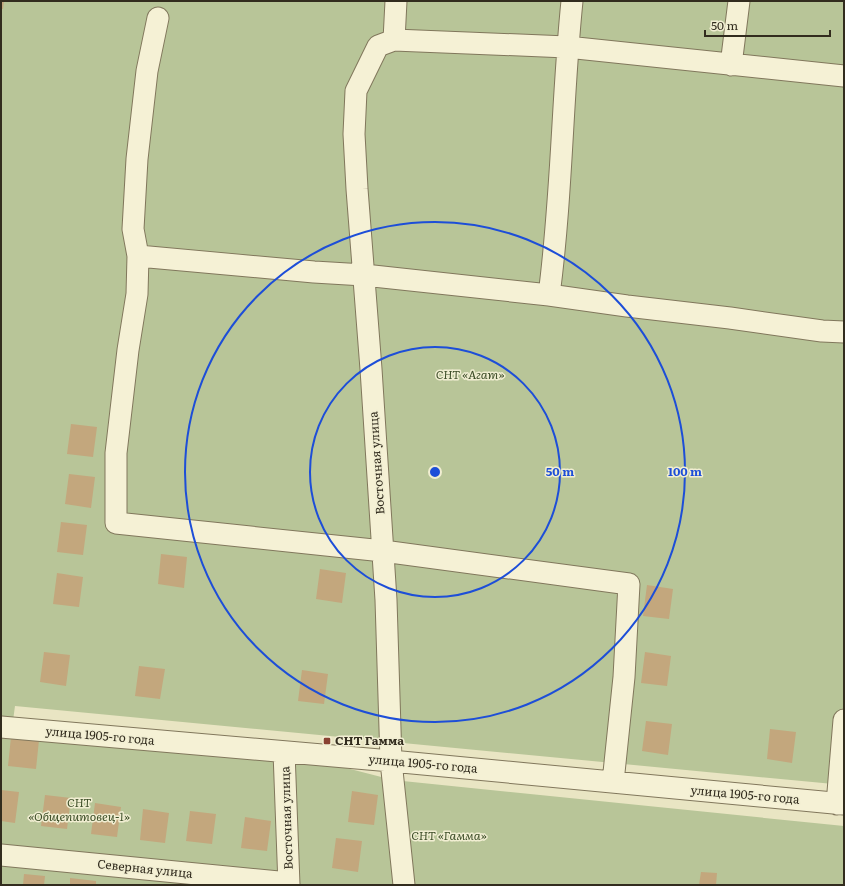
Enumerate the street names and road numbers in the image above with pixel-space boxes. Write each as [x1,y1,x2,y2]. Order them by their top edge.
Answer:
street label: Восточная улица [363,410,389,515]
street label: улица 1905-го года [45,721,156,749]
street label: улица 1905-го года [368,749,479,777]
street label: Восточная улица [275,765,297,870]
street label: улица 1905-го года [690,780,801,808]
street label: Северная улица [96,854,194,882]

